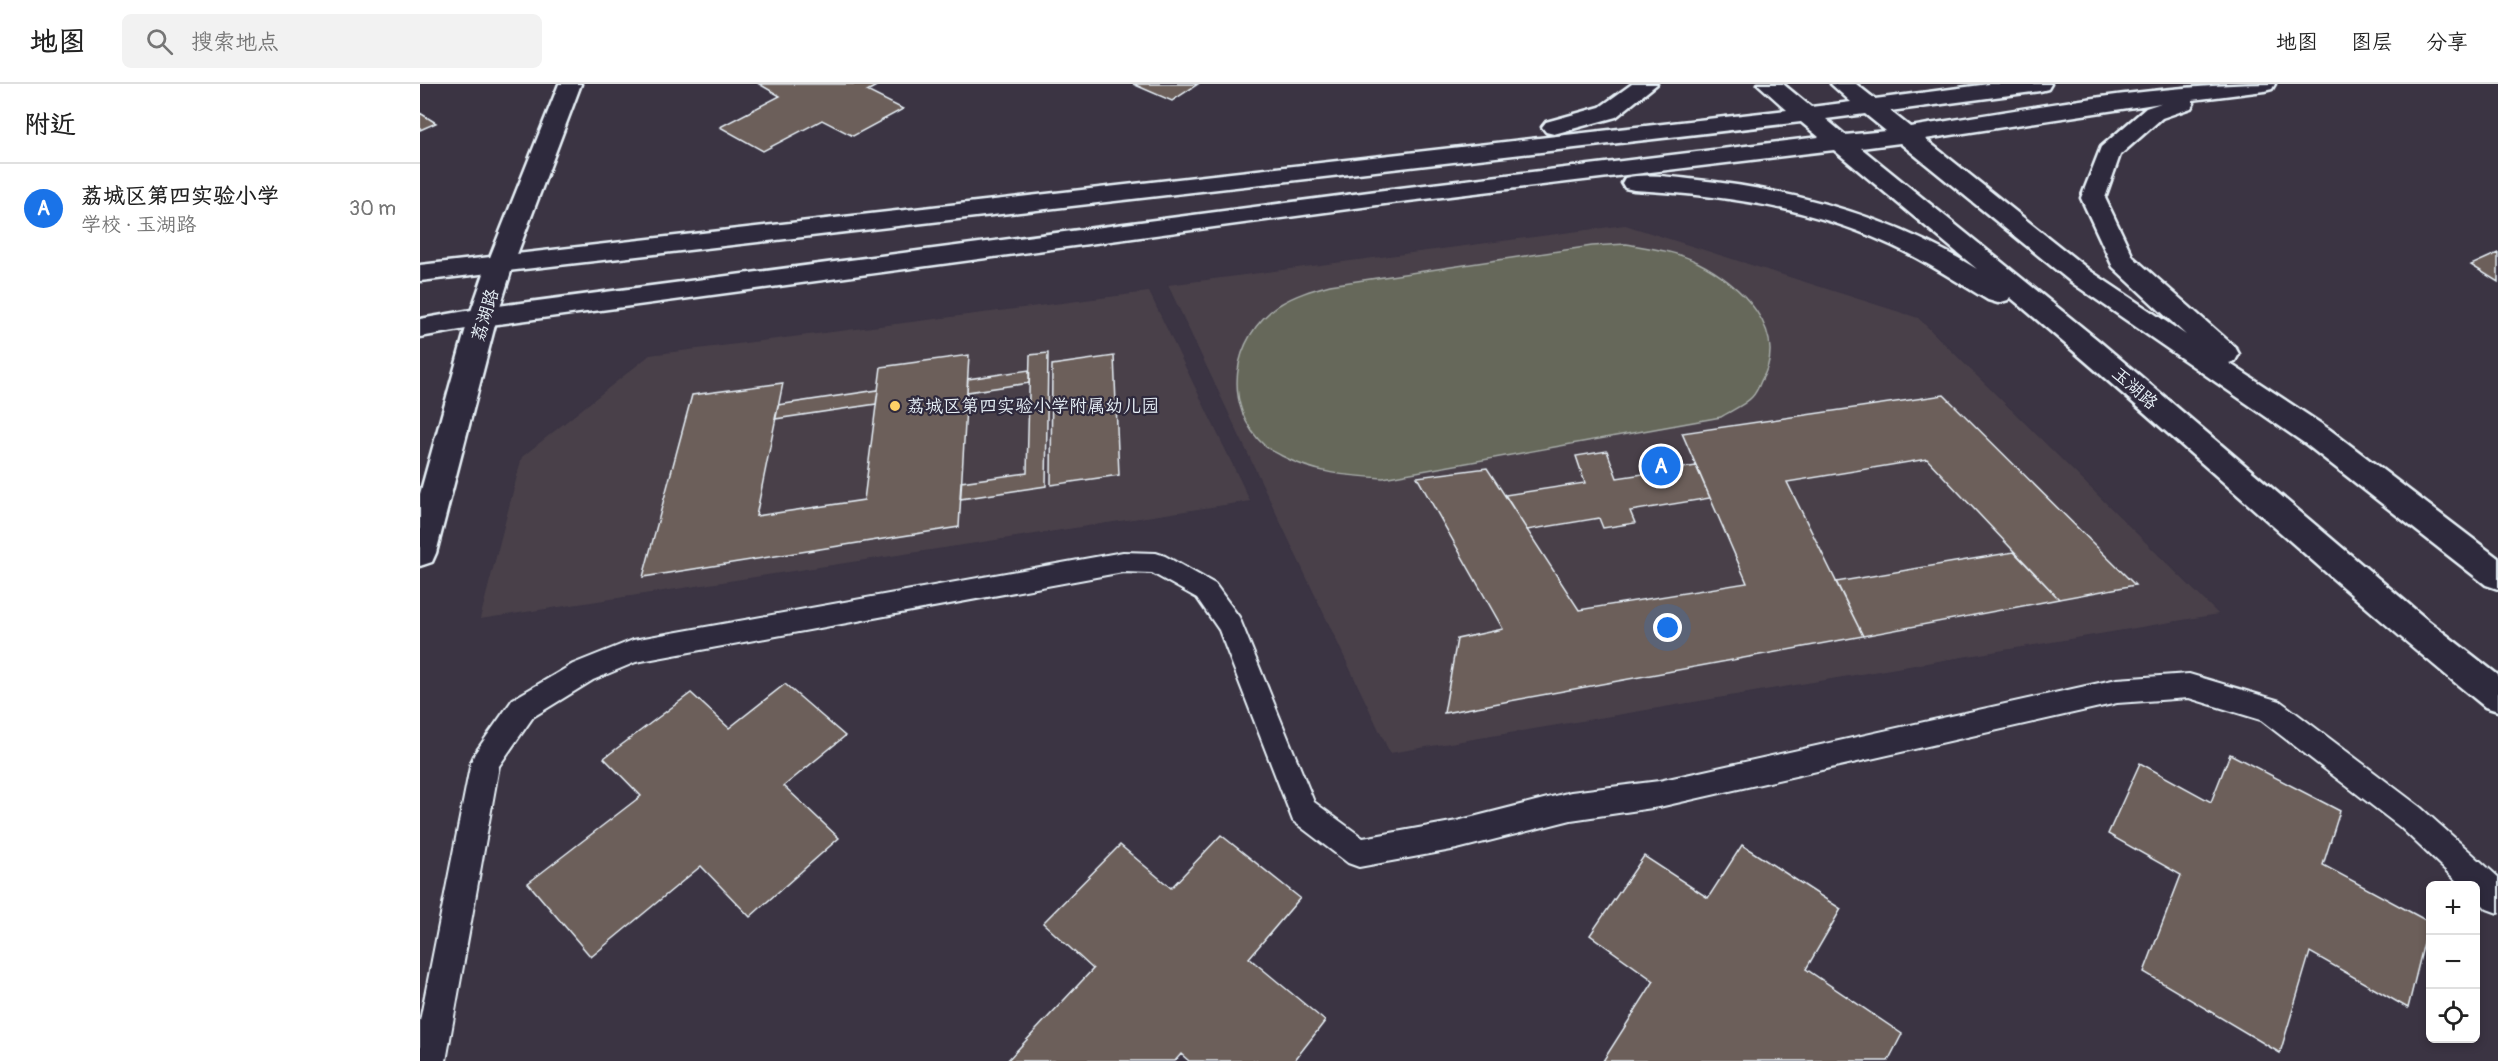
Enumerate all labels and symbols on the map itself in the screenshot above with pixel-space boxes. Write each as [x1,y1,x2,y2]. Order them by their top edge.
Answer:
street label: 荔湖路 [467,286,504,344]
street label: 玉湖路 [2107,362,2163,415]
place label: 荔城区第四实验小学附属幼儿园 [907,395,1159,418]
marker: 荔城区第四实验小学附属幼儿园 [888,399,902,413]
pin: A [1642,444,1680,488]
your location [1653,613,1682,642]

